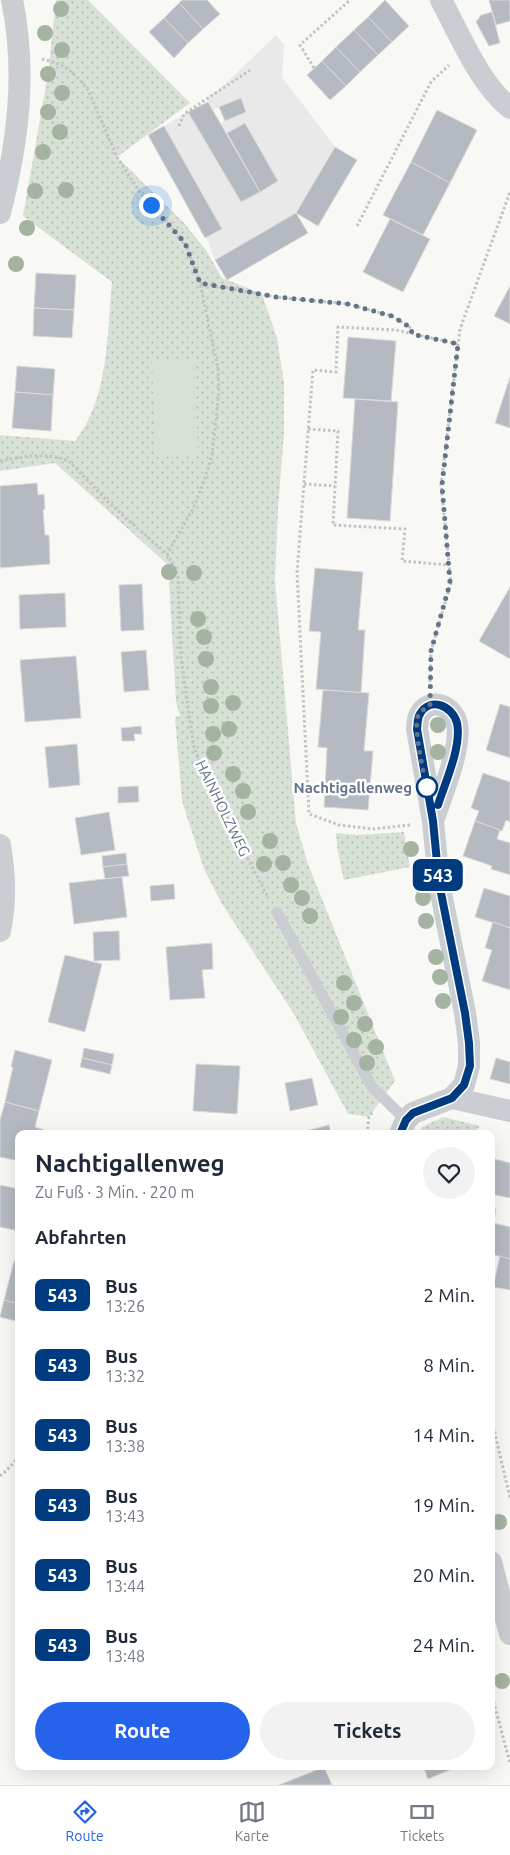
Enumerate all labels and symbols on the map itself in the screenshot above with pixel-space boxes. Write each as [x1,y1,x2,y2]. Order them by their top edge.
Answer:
your location [139,193,164,218]
street label: HAINHOLZWEG [192,757,254,859]
marker: Nachtigallenweg [416,776,438,798]
place label: Nachtigallenweg [293,779,412,796]
line badge: 543 [409,859,467,891]

